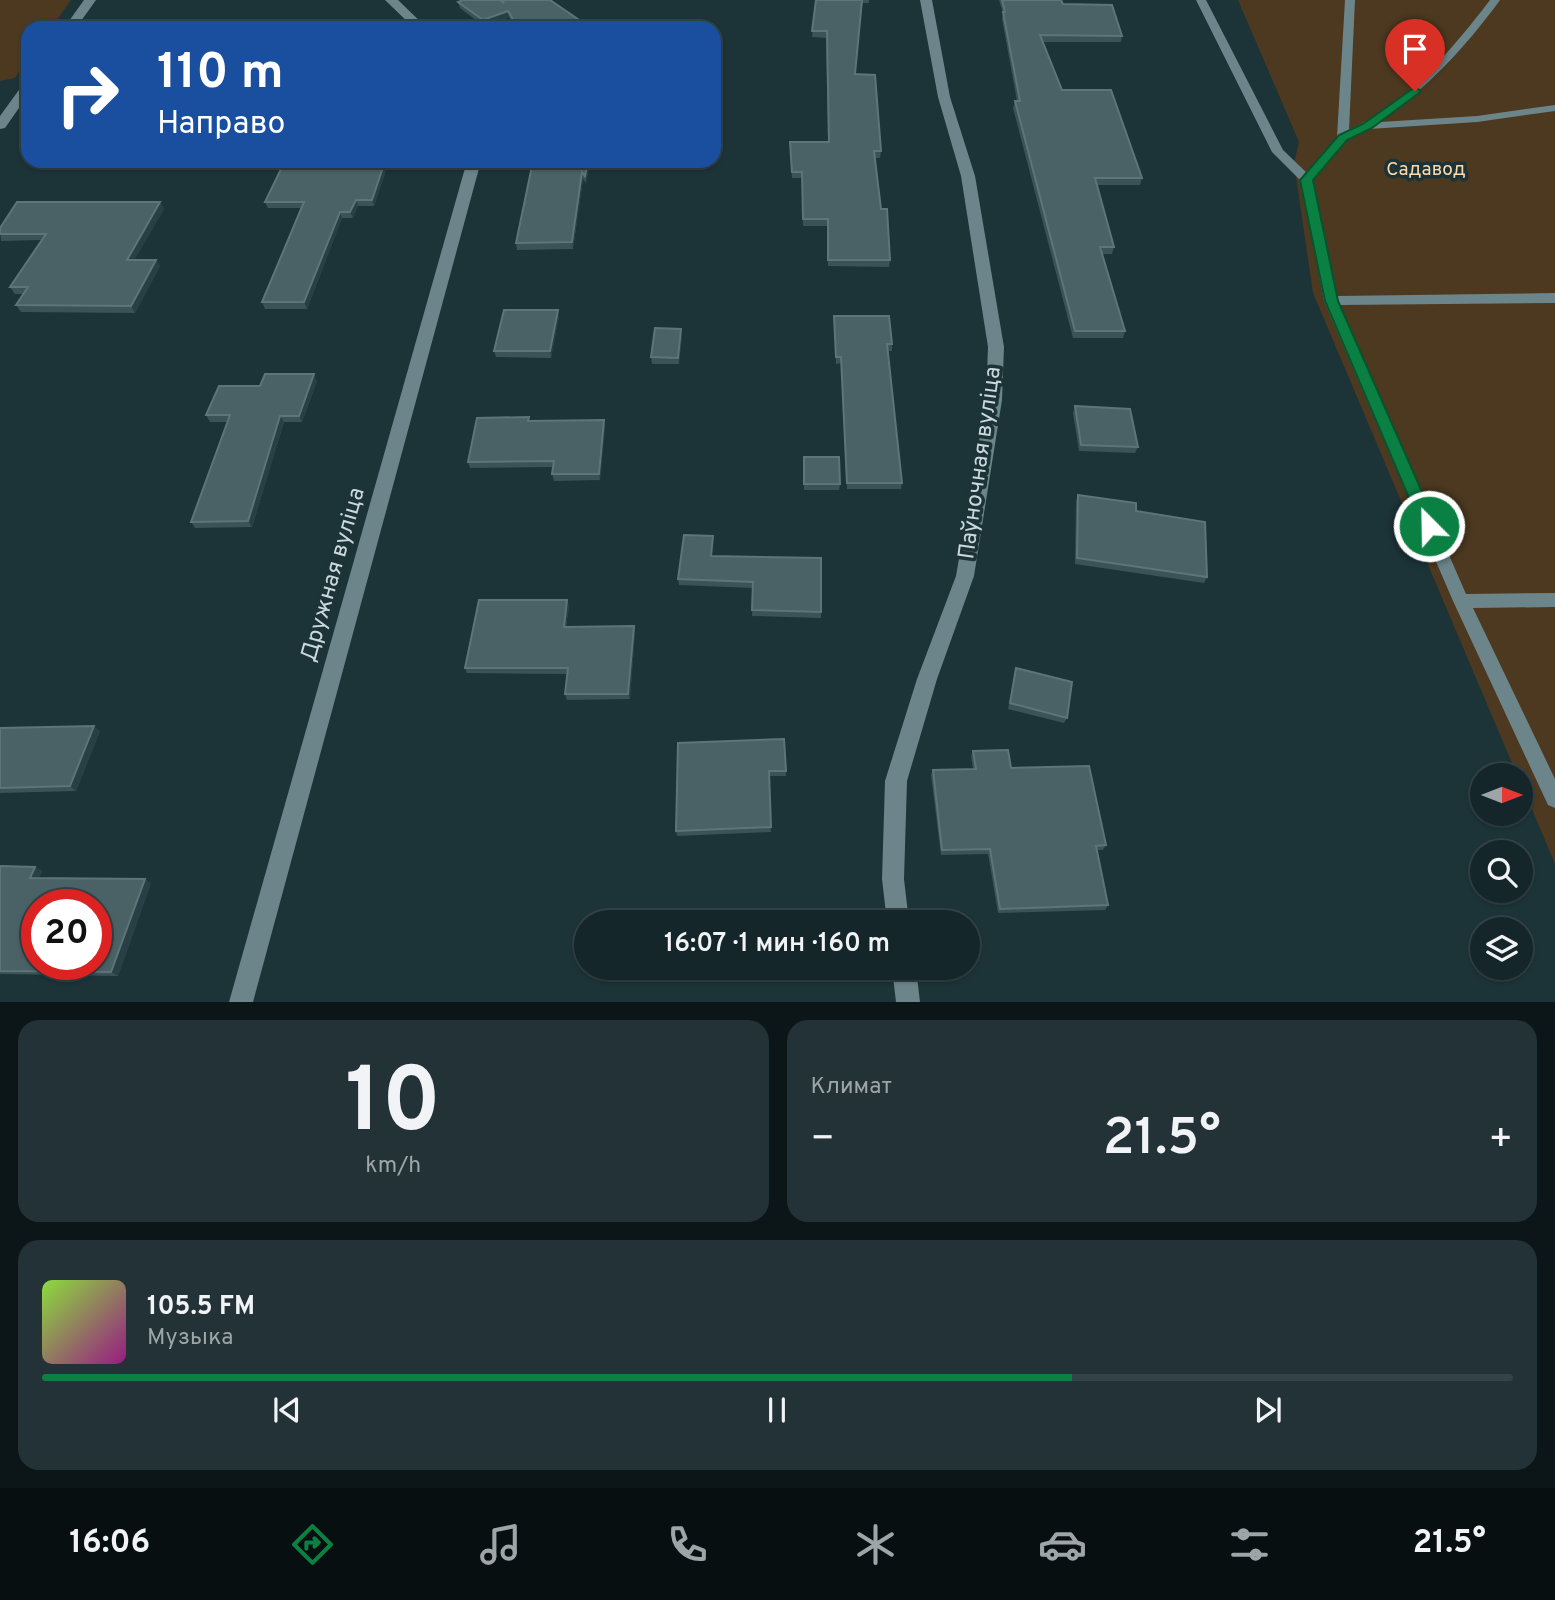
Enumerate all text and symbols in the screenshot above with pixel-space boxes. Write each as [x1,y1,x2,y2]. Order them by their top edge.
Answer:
pin [1385,19,1445,91]
icon: arrive [1396,30,1434,68]
text: 110 m [157,44,284,106]
icon: right [42,49,133,140]
text: Направо [157,105,285,145]
park label: Садавод [1386,158,1466,182]
street label: Паўночная вуліца [953,365,1009,561]
street label: Дружная вуліца [295,484,373,666]
position arrow [1392,489,1466,563]
north arrow [1470,763,1533,826]
map controls [1470,763,1533,980]
button: search [1470,840,1533,903]
speed limit sign: 20 [21,889,112,980]
button: layers [1470,917,1533,980]
text: 16:07 · 1 мин · 160 m [664,928,890,961]
text: 10 [345,1049,441,1164]
text: Климат [811,1073,892,1102]
text: 21.5° [1103,1107,1221,1173]
text: − [811,1116,835,1165]
text: + [1488,1116,1513,1165]
text: km/h [365,1152,421,1181]
text: 105.5 FM [147,1291,255,1324]
text: Музыка [147,1324,233,1353]
icon: previous [268,1391,306,1429]
icon: pause [758,1391,796,1429]
icon: next [1249,1391,1287,1429]
icon: directions [288,1520,337,1569]
icon: music [476,1520,525,1569]
icon: phone [663,1520,712,1569]
icon: climate [851,1520,900,1569]
icon: car [1038,1520,1087,1569]
icon: filters [1225,1520,1274,1569]
text: 16:06 [69,1524,150,1564]
text: 21.5° [1413,1524,1486,1564]

